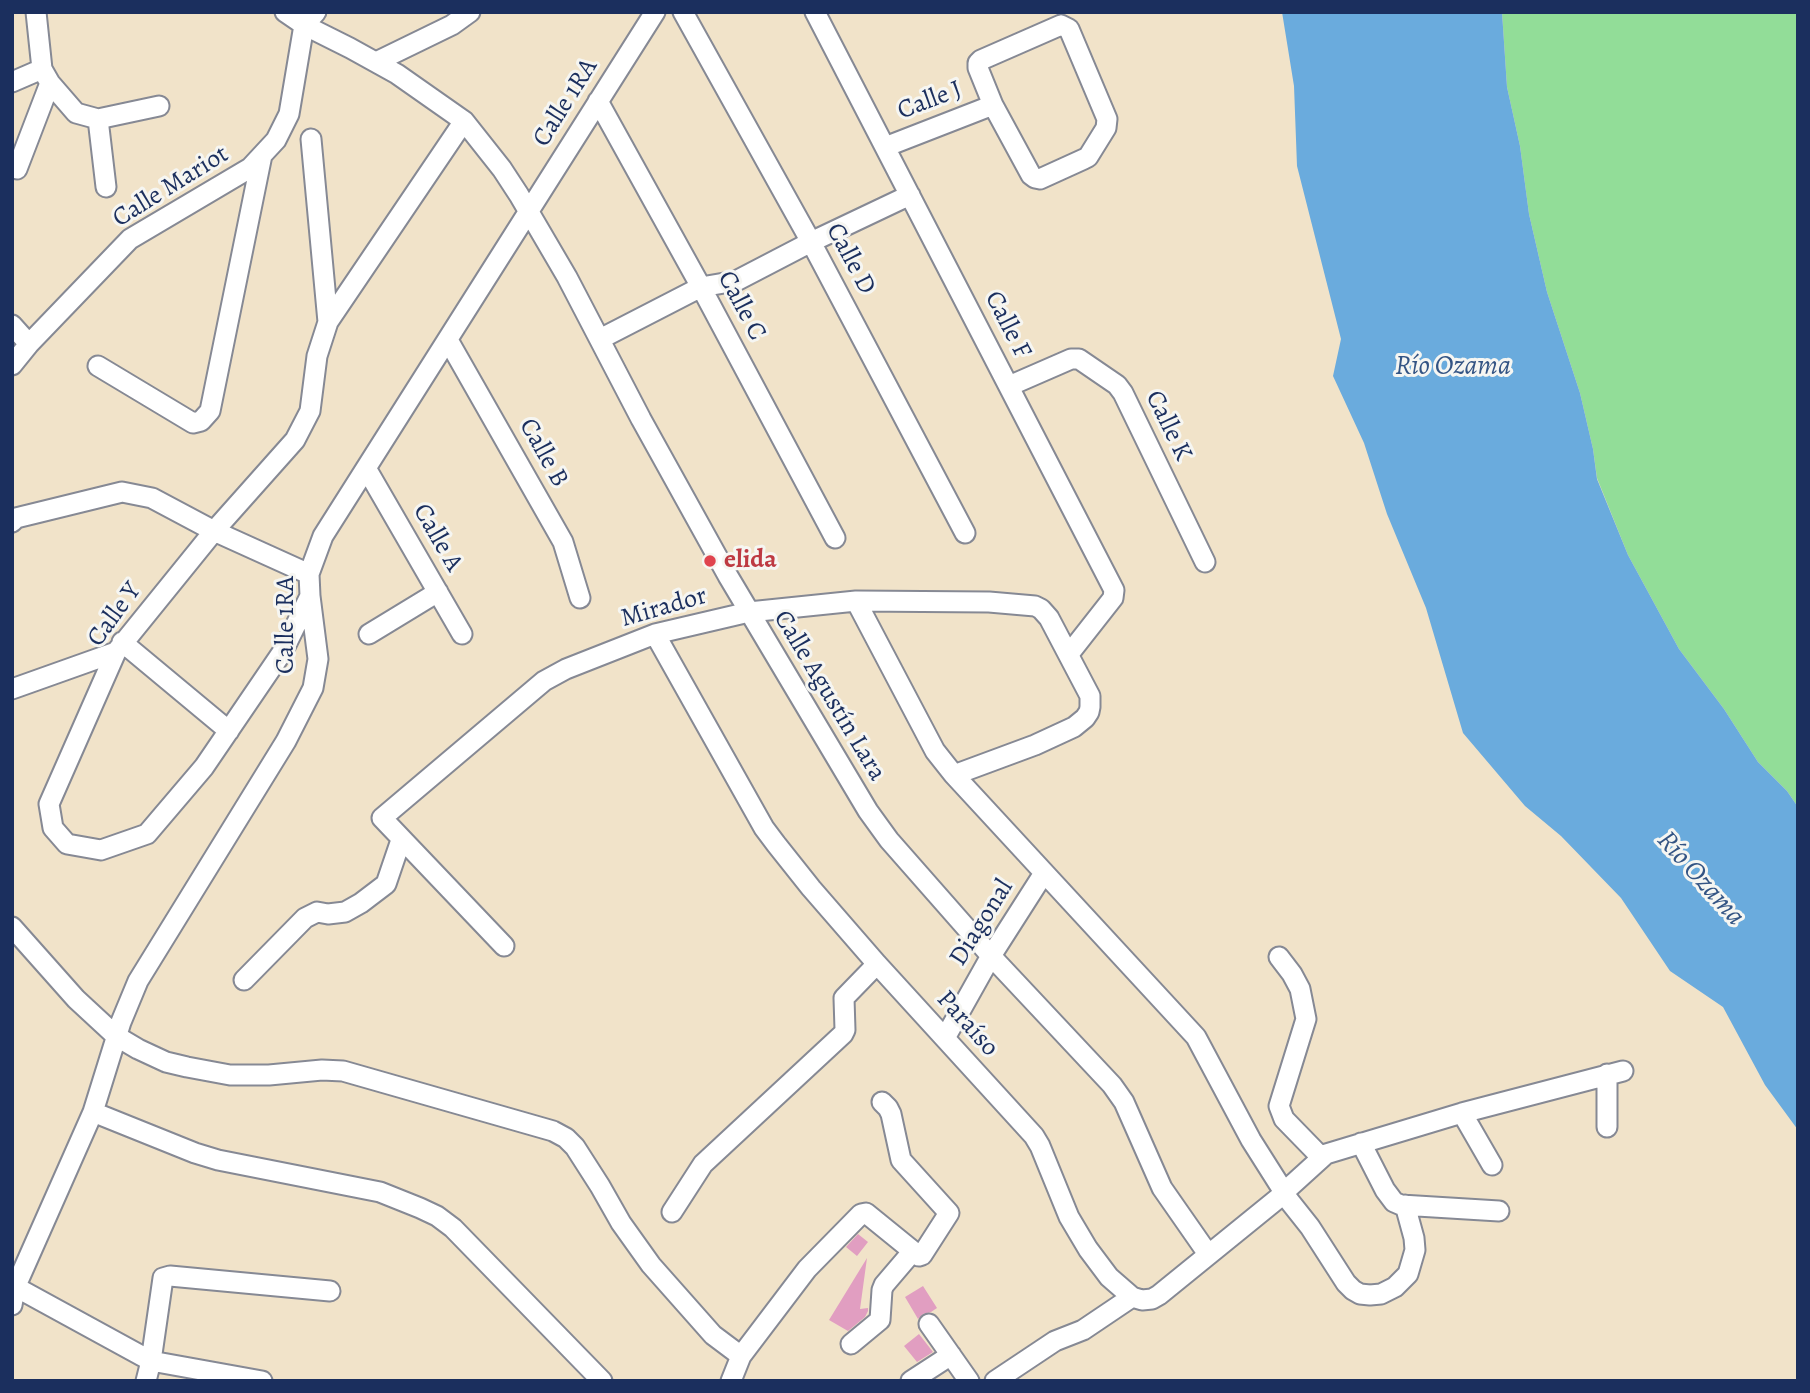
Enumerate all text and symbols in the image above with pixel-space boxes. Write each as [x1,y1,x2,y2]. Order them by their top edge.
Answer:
street label: Calle 1RA [527,53,605,153]
street label: Calle J [893,75,967,127]
street label: Calle Mariot [107,139,235,235]
street label: Calle D [818,218,882,300]
street label: Calle C [710,266,772,346]
street label: Calle F [977,286,1037,364]
water label: Río Ozama [1395,350,1511,384]
street label: Calle K [1138,386,1198,466]
street label: Calle B [512,413,574,493]
street label: Calle A [405,499,469,577]
place label: elida [724,545,777,577]
marker: elida [702,553,718,569]
street label: Calle 1RA [271,576,303,674]
street label: Calle Y [81,577,149,653]
street label: Mirador [618,581,710,635]
street label: Calle Agustín Lara [766,605,892,787]
water label: Río Ozama [1649,825,1751,933]
street label: Diagonal [943,874,1021,972]
street label: Paraíso [929,984,1005,1064]

